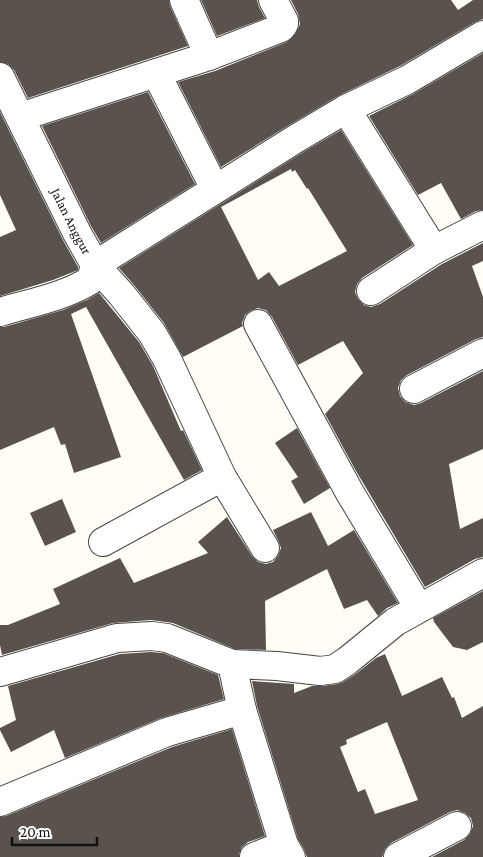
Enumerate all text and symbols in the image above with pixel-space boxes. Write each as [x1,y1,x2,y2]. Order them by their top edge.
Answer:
street label: Jalan Anggur [47,184,95,257]
scale bar [12,814,98,846]
text: 20 m [20,824,51,840]

